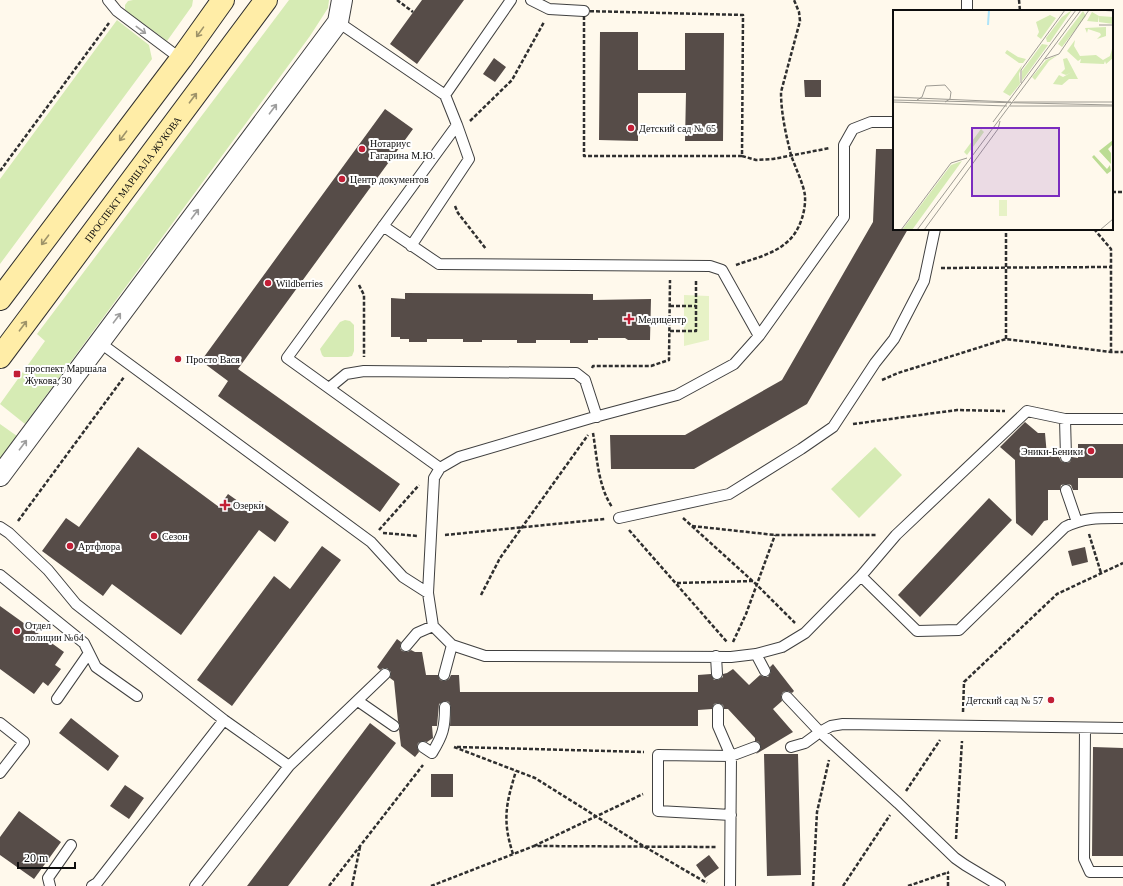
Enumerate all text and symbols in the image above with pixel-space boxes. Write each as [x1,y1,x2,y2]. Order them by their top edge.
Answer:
inset map [893,10,1113,230]
one-way arrow [136,25,147,34]
one-way arrow [196,26,205,37]
one-way arrow [189,93,197,104]
one-way arrow [268,104,277,115]
street label: ПРОСПЕКТ МАРШАЛА ЖУКОВА [83,114,184,244]
marker: Детский сад № 65 [626,123,636,133]
place label: Детский сад № 65 [639,123,716,134]
one-way arrow [119,130,127,141]
place label: Нотариус Гагарина М.Ю. [370,138,435,161]
marker: Нотариус Гагарина М.Ю. [357,144,367,154]
marker: Центр документов [337,174,347,184]
place label: Центр документов [350,174,429,185]
one-way arrow [191,208,199,219]
one-way arrow [41,234,49,245]
marker: Wildberries [263,278,273,288]
place label: Wildberries [276,278,323,289]
one-way arrow [113,312,122,323]
marker: Медицентр [623,313,635,325]
place label: Медицентр [638,314,686,325]
one-way arrow [19,321,27,332]
marker: Просто Вася [173,354,183,364]
place label: Просто Вася [186,354,240,365]
place label: проспект Маршала Жукова, 30 [25,363,107,386]
marker: проспект Маршала Жукова, 30 [12,369,22,379]
one-way arrow [19,439,28,450]
place label: Эники-Беники [1021,446,1084,457]
marker: Эники-Беники [1086,446,1096,456]
marker: Озерки [220,500,230,510]
place label: Озерки [233,500,264,511]
marker: Сезон [149,531,159,541]
place label: Сезон [162,531,188,542]
marker: Артфлора [65,541,75,551]
place label: Артфлора [78,541,121,552]
place label: Отдел полиции №64 [25,620,84,643]
marker: Отдел полиции №64 [12,626,22,636]
place label: Детский сад № 57 [966,695,1043,706]
marker: Детский сад № 57 [1046,695,1056,705]
scale bar [18,844,75,870]
text: 20 m [24,851,49,865]

